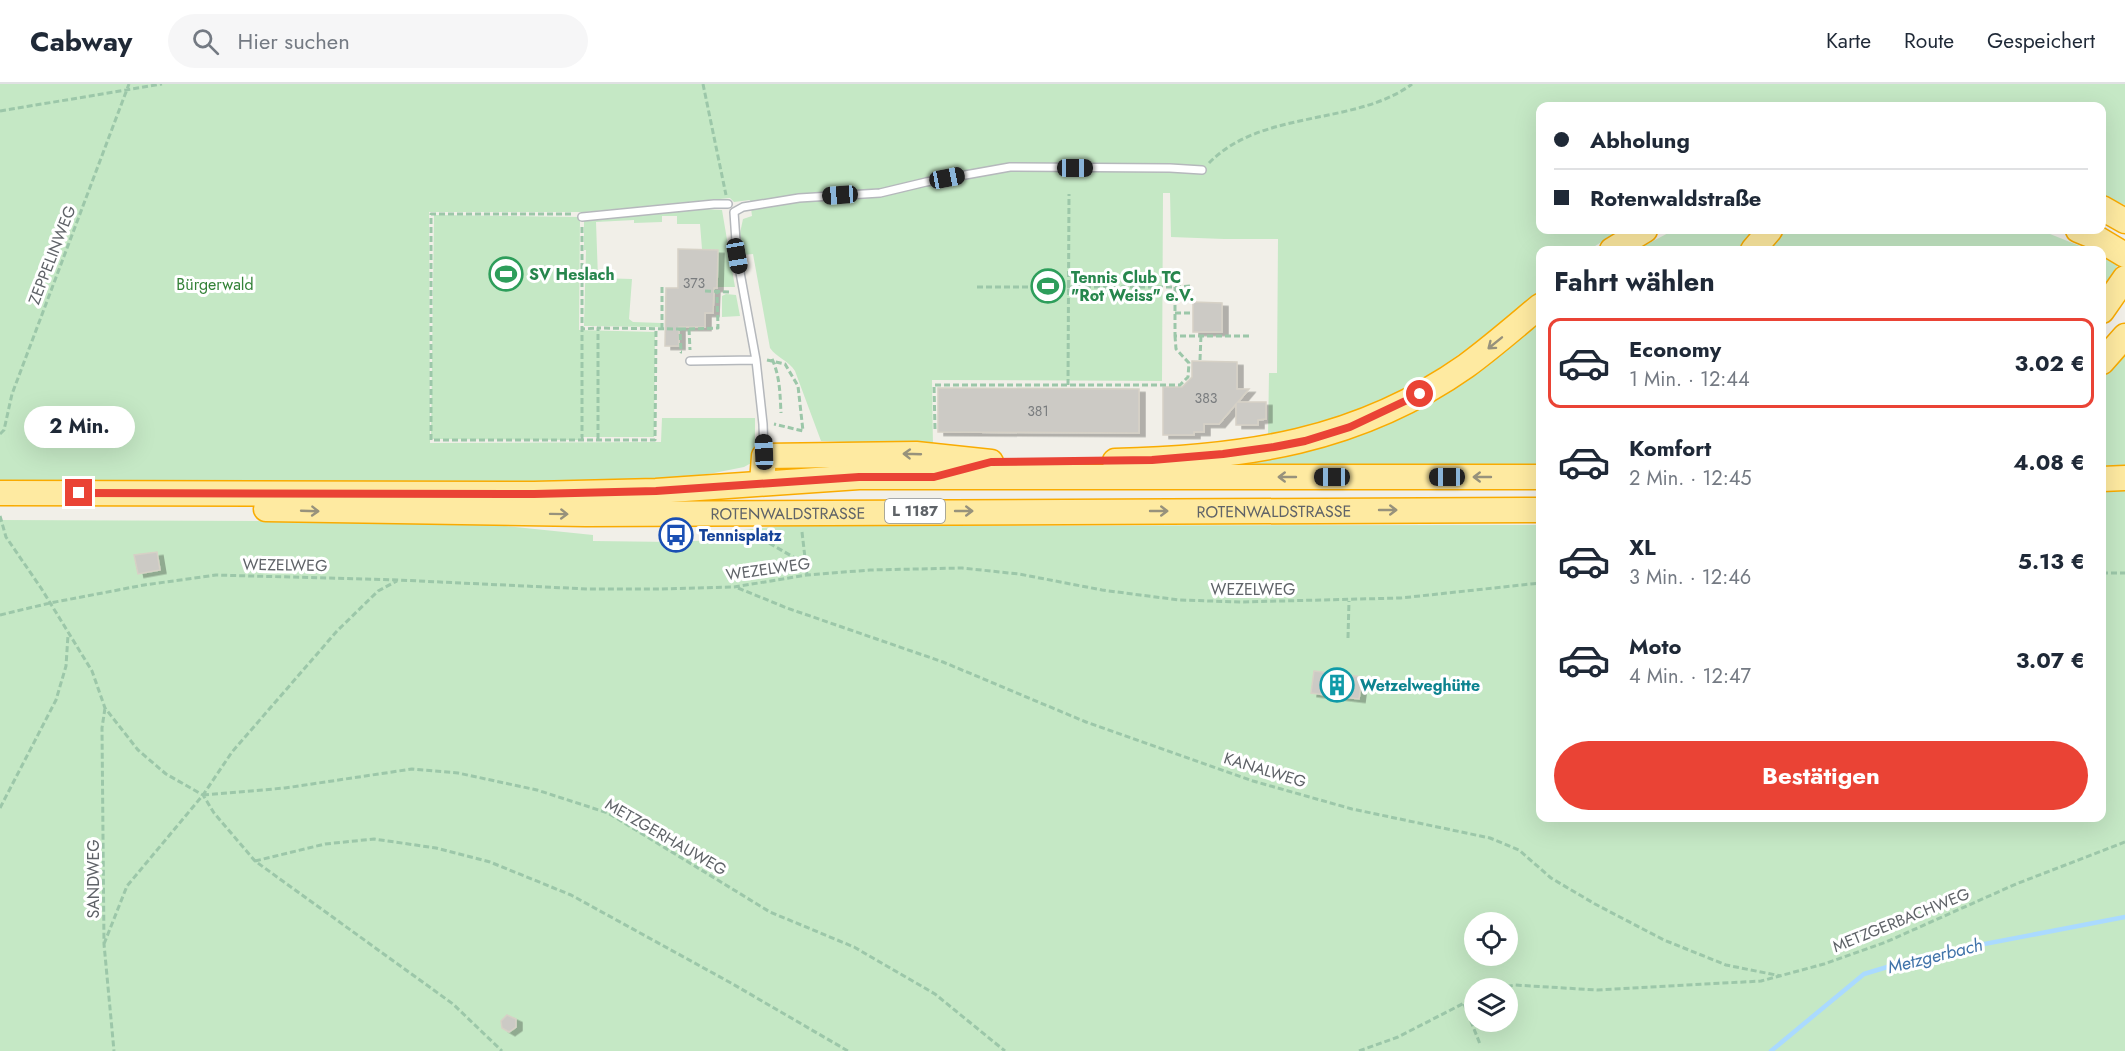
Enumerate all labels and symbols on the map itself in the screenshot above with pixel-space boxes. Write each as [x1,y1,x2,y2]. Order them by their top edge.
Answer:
car [1057,159,1093,177]
car [928,166,966,190]
car [821,185,859,205]
street label: ZEPPELINWEG [23,202,81,308]
car [725,237,749,275]
sports icon: SV Heslach [488,256,524,292]
place label: SV Heslach [529,263,615,286]
place label: Tennis Club TC "Rot Weiss" e.V. [1071,266,1194,307]
sports icon: Tennis Club TC "Rot Weiss" e.V. [1030,268,1066,304]
park label: Bürgerwald [176,273,254,296]
house number: 373 [683,273,706,293]
one-way arrow [1487,336,1503,349]
route start [1406,380,1433,407]
house number: 383 [1195,388,1218,408]
house number: 381 [1027,401,1049,421]
callout: 2 Min. [23,406,134,448]
car [754,434,774,470]
one-way arrow [902,449,922,460]
car [1314,468,1350,486]
car [1429,468,1465,486]
one-way arrow [1278,471,1298,483]
one-way arrow [1473,471,1493,483]
route end [65,479,92,506]
road number: L 1187 [885,499,945,523]
street label: ROTENWALDSTRASSE [1196,499,1351,523]
street label: ROTENWALDSTRASSE [710,501,865,525]
one-way arrow [1378,504,1398,516]
one-way arrow [300,505,320,516]
one-way arrow [953,505,973,517]
one-way arrow [1148,505,1168,517]
one-way arrow [548,508,568,520]
bus stop icon: Tennisplatz [658,517,694,553]
place label: Tennisplatz [699,524,783,547]
street label: WEZELWEG [724,552,812,586]
street label: WEZELWEG [242,553,328,577]
street label: WEZELWEG [1211,578,1295,601]
building icon: Wetzelweghütte [1319,667,1355,703]
place label: Wetzelweghütte [1360,674,1480,697]
street label: KANALWEG [1221,747,1309,793]
street label: METZGERHAUWEG [601,793,731,881]
street label: SANDWEG [82,839,105,919]
street label: METZGERBACHWEG [1829,882,1973,958]
water label: Metzgerbach [1885,932,1985,980]

